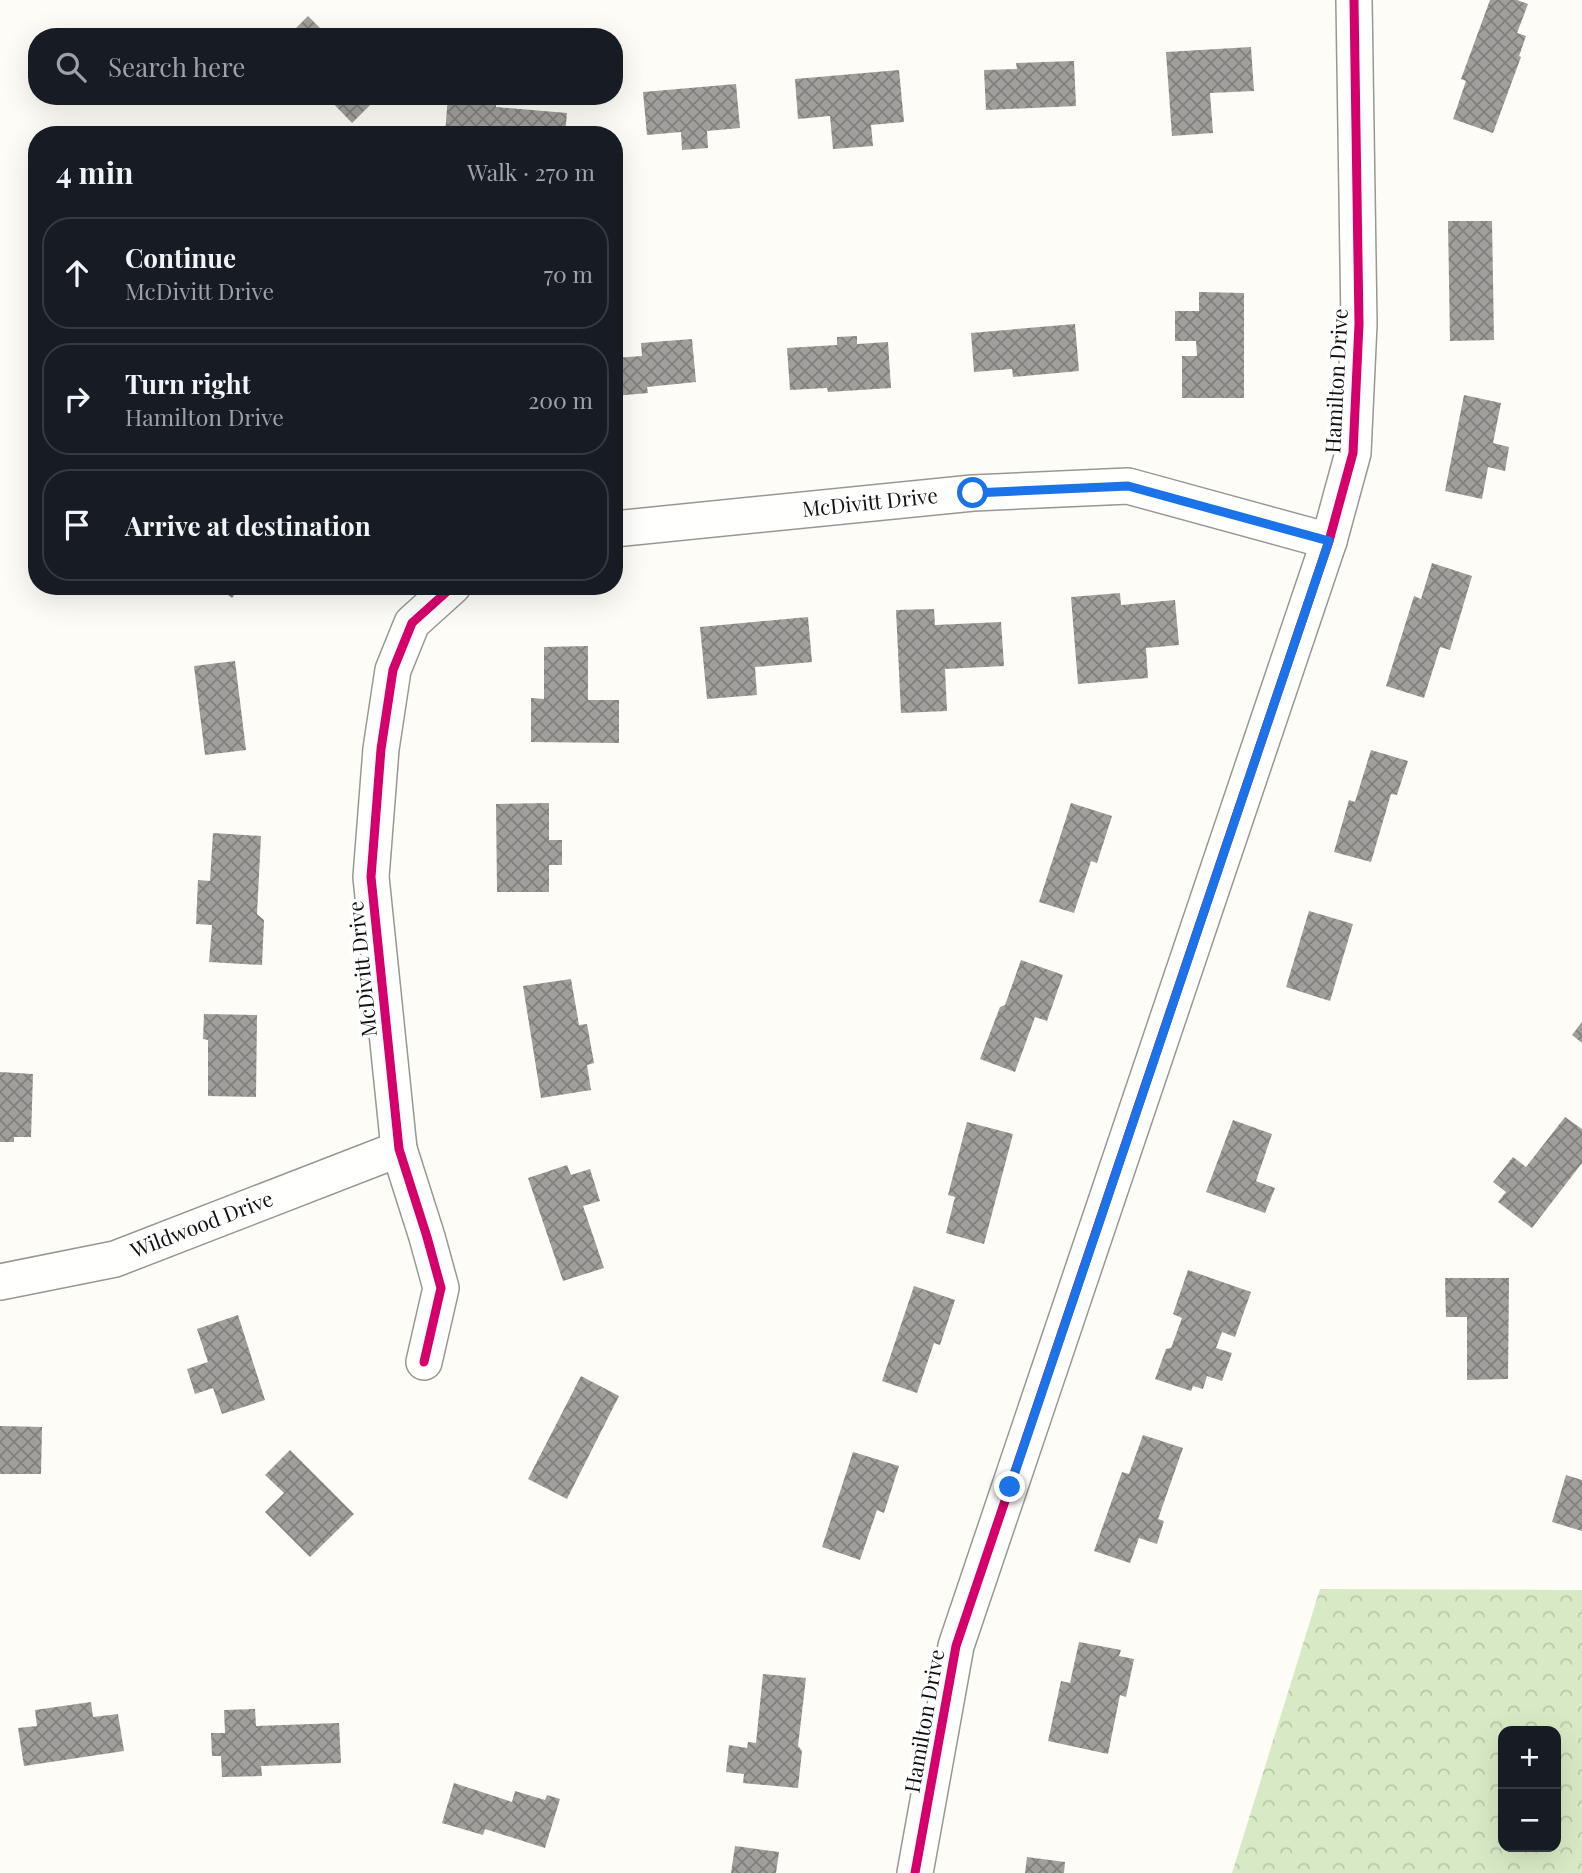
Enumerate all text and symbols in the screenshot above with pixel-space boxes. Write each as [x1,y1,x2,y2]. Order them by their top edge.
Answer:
search box [28,28,623,105]
icon: search [52,48,90,86]
text: Search here [108,49,245,84]
text: 4 min [56,152,134,192]
text: Walk · 270 m [467,156,595,187]
text: Continue [125,240,236,275]
icon: ahead [58,254,96,292]
text: 70 m [544,258,593,289]
text: McDivitt Drive [125,275,274,306]
street label: Hamilton Drive [1317,308,1353,454]
text: Turn right [125,366,251,401]
icon: right [58,380,96,418]
text: 200 m [528,384,593,415]
text: Hamilton Drive [125,401,284,432]
route start [957,477,988,508]
street label: McDivitt Drive [801,480,939,522]
icon: arrive [58,506,96,544]
text: Arrive at destination [125,508,371,543]
street label: McDivitt Drive [340,900,382,1038]
street label: Wildwood Drive [125,1183,277,1264]
route end [994,1471,1025,1502]
street label: Hamilton Drive [897,1647,949,1795]
map controls [1498,1726,1561,1852]
button: + [1498,1726,1561,1789]
button: − [1498,1789,1561,1852]

